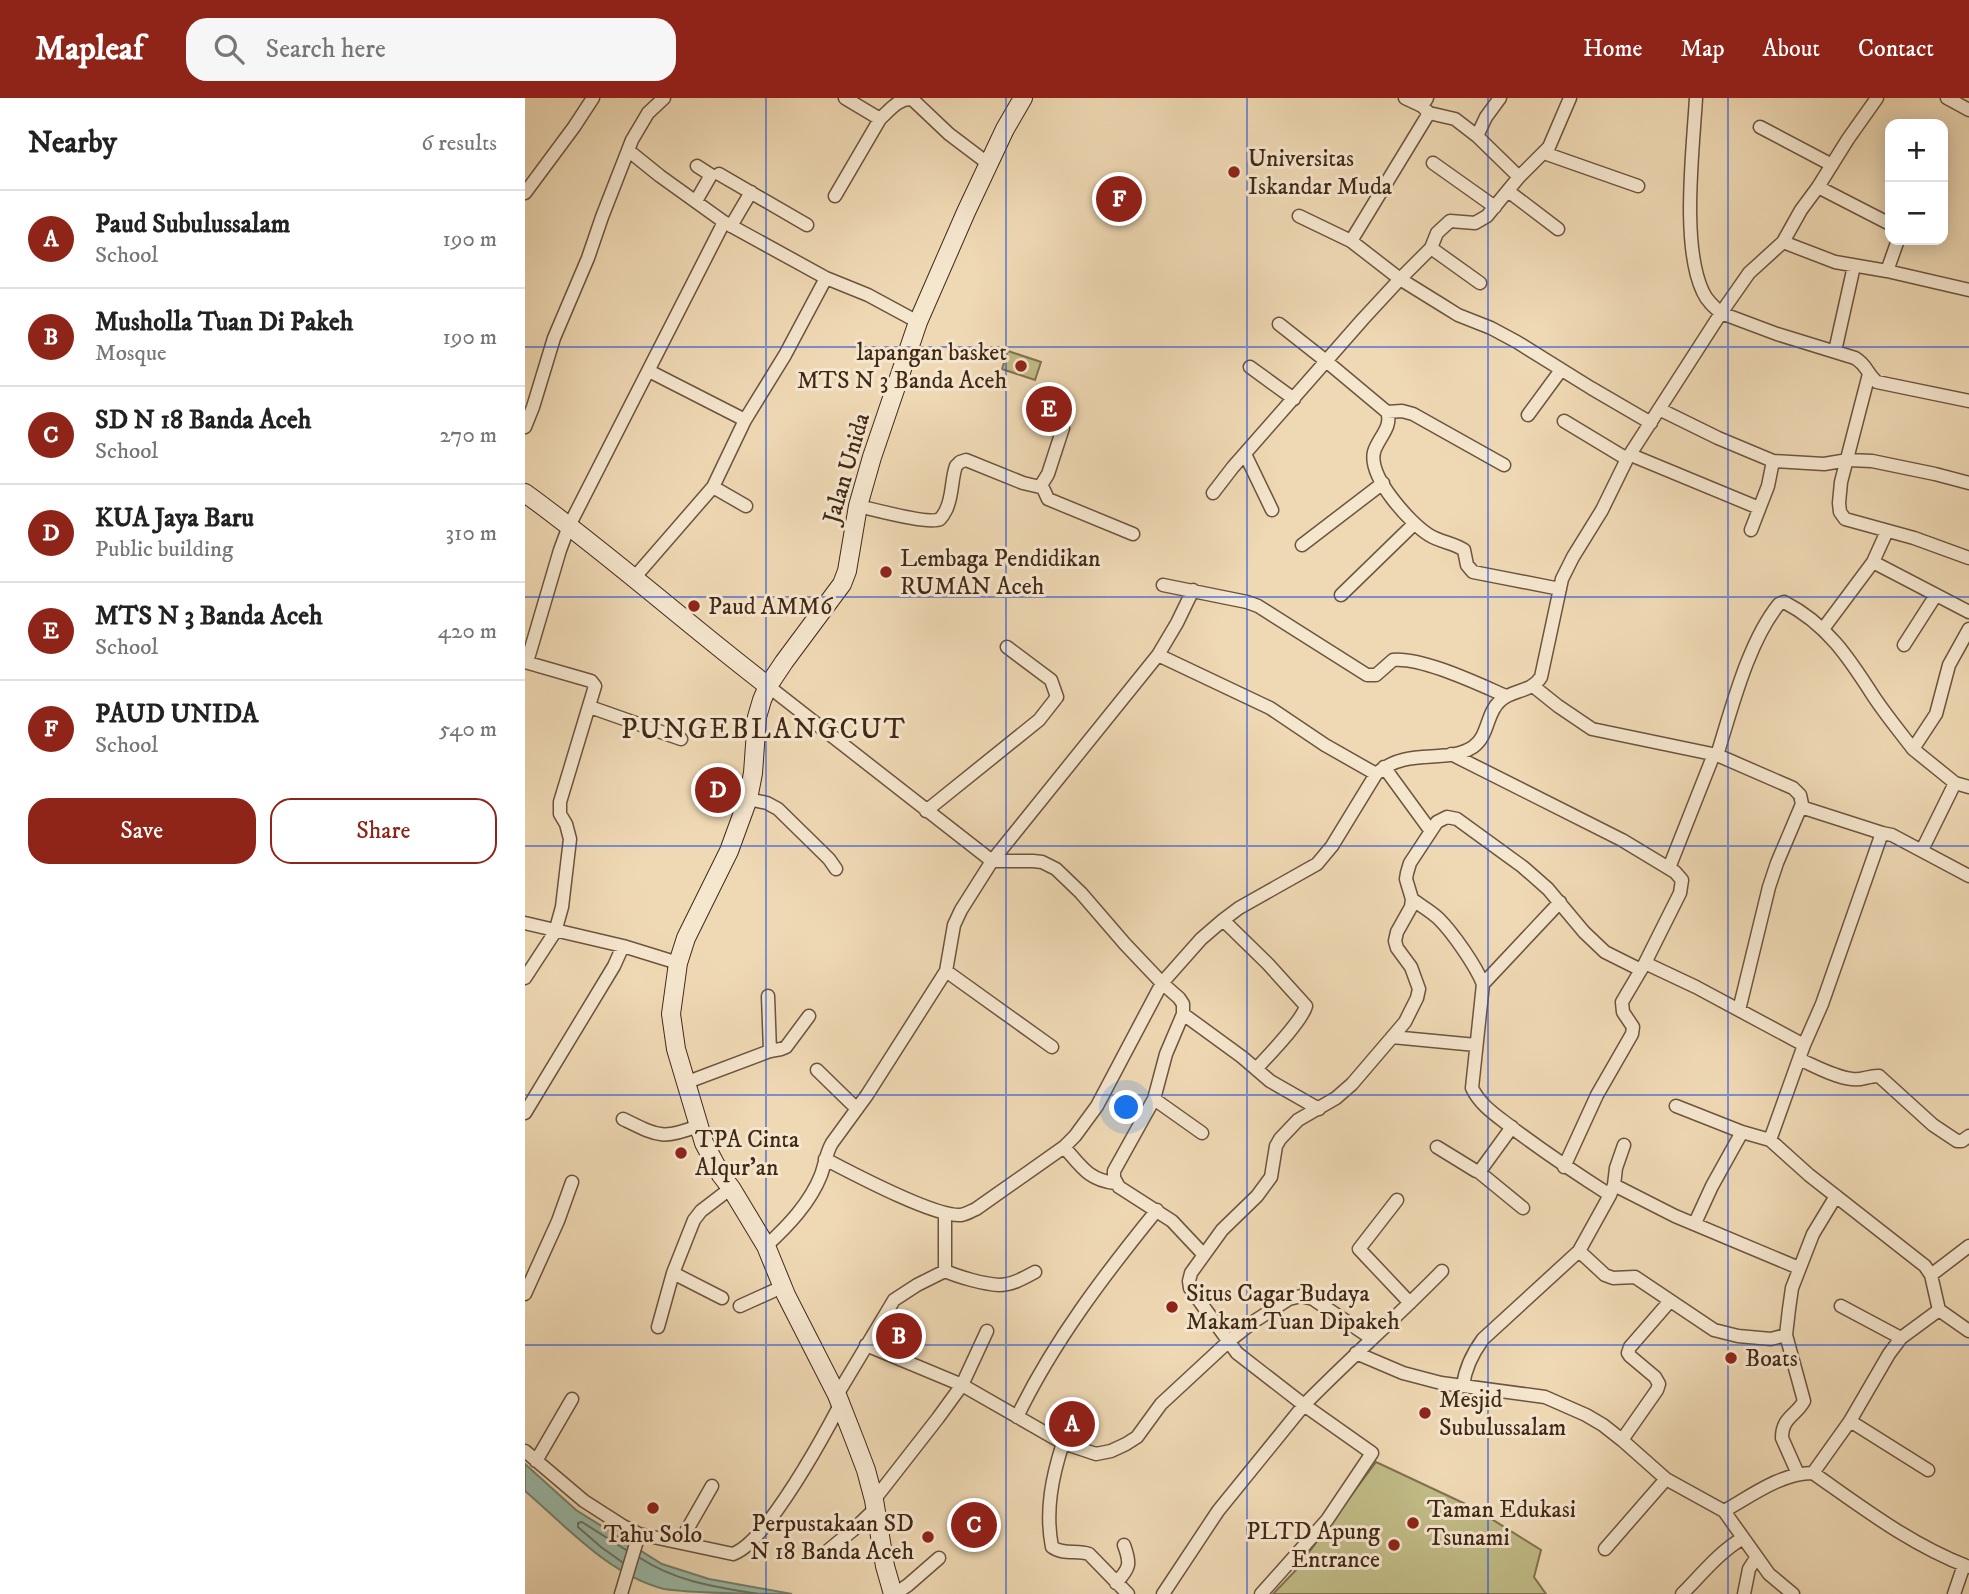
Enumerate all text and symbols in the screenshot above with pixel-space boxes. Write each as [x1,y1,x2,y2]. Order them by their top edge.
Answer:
search box [186,18,676,81]
text: Mapleaf [35,29,144,70]
icon: search [210,30,248,68]
text: Search here [266,33,386,66]
text: Home [1583,34,1642,64]
text: Map [1680,34,1725,64]
text: About [1763,34,1820,64]
text: Contact [1858,34,1934,64]
map controls [1885,119,1948,245]
button: + [1885,119,1948,182]
text: Nearby [28,125,117,162]
text: 6 results [421,129,497,158]
place label: Universitas Iskandar Muda [1248,144,1393,202]
marker: Universitas Iskandar Muda [1226,164,1242,180]
pin: F [1096,173,1142,225]
button: − [1885,182,1948,245]
text: Paud Subulussalam [95,208,290,241]
text: A [44,225,58,254]
text: 190 m [443,225,497,254]
text: School [95,241,158,270]
text: Musholla Tuan Di Pakeh [95,306,353,339]
text: B [44,323,58,352]
text: 190 m [443,323,497,352]
place label: lapangan basket MTS N 3 Banda Aceh [797,338,1007,396]
text: Mosque [95,339,167,368]
marker: lapangan basket MTS N 3 Banda Aceh [1013,358,1029,374]
pin: E [1026,383,1072,435]
text: SD N 18 Banda Aceh [95,404,311,437]
street label: Jalan Unida [816,409,877,529]
text: C [43,421,59,450]
text: 270 m [440,421,497,450]
text: School [95,437,158,466]
text: KUA Jaya Baru [95,502,254,535]
text: D [42,519,60,548]
text: 310 m [445,519,497,548]
text: Public building [95,535,233,564]
place label: Lembaga Pendidikan RUMAN Aceh [900,544,1101,602]
marker: Lembaga Pendidikan RUMAN Aceh [878,564,894,580]
place label: Paud AMM6 [708,592,834,622]
marker: Paud AMM6 [686,598,702,614]
text: MTS N 3 Banda Aceh [95,600,323,633]
text: E [43,617,59,646]
text: 420 m [438,617,497,646]
text: School [95,633,158,662]
text: PAUD UNIDA [95,698,258,731]
district label: PUNGEBLANGCUT [621,712,907,747]
text: F [44,715,58,744]
text: 540 m [439,715,497,744]
text: School [95,731,158,760]
pin: D [695,764,741,816]
button: Save [28,798,256,864]
button: Share [270,798,497,864]
your location [1109,1090,1143,1124]
place label: TPA Cinta Alqur'an [695,1125,800,1183]
marker: TPA Cinta Alqur'an [673,1145,689,1161]
place label: Situs Cagar Budaya Makam Tuan Dipakeh [1186,1279,1400,1337]
marker: Situs Cagar Budaya Makam Tuan Dipakeh [1164,1299,1180,1315]
pin: B [876,1310,922,1362]
place label: Boats [1745,1344,1798,1374]
marker: Boats [1723,1350,1739,1366]
place label: Mesjid Subulussalam [1439,1385,1566,1443]
pin: A [1049,1398,1095,1450]
marker: Mesjid Subulussalam [1417,1405,1433,1421]
place label: Taman Edukasi Tsunami [1427,1495,1576,1553]
pin: C [951,1499,997,1551]
marker: Tahu Solo [645,1500,661,1516]
place label: Perpustakaan SD N 18 Banda Aceh [750,1509,914,1567]
marker: Taman Edukasi Tsunami [1405,1515,1421,1531]
place label: PLTD Apung Entrance [1246,1517,1380,1575]
place label: Tahu Solo [604,1520,702,1550]
marker: Perpustakaan SD N 18 Banda Aceh [920,1529,936,1545]
marker: PLTD Apung Entrance [1386,1537,1402,1553]

